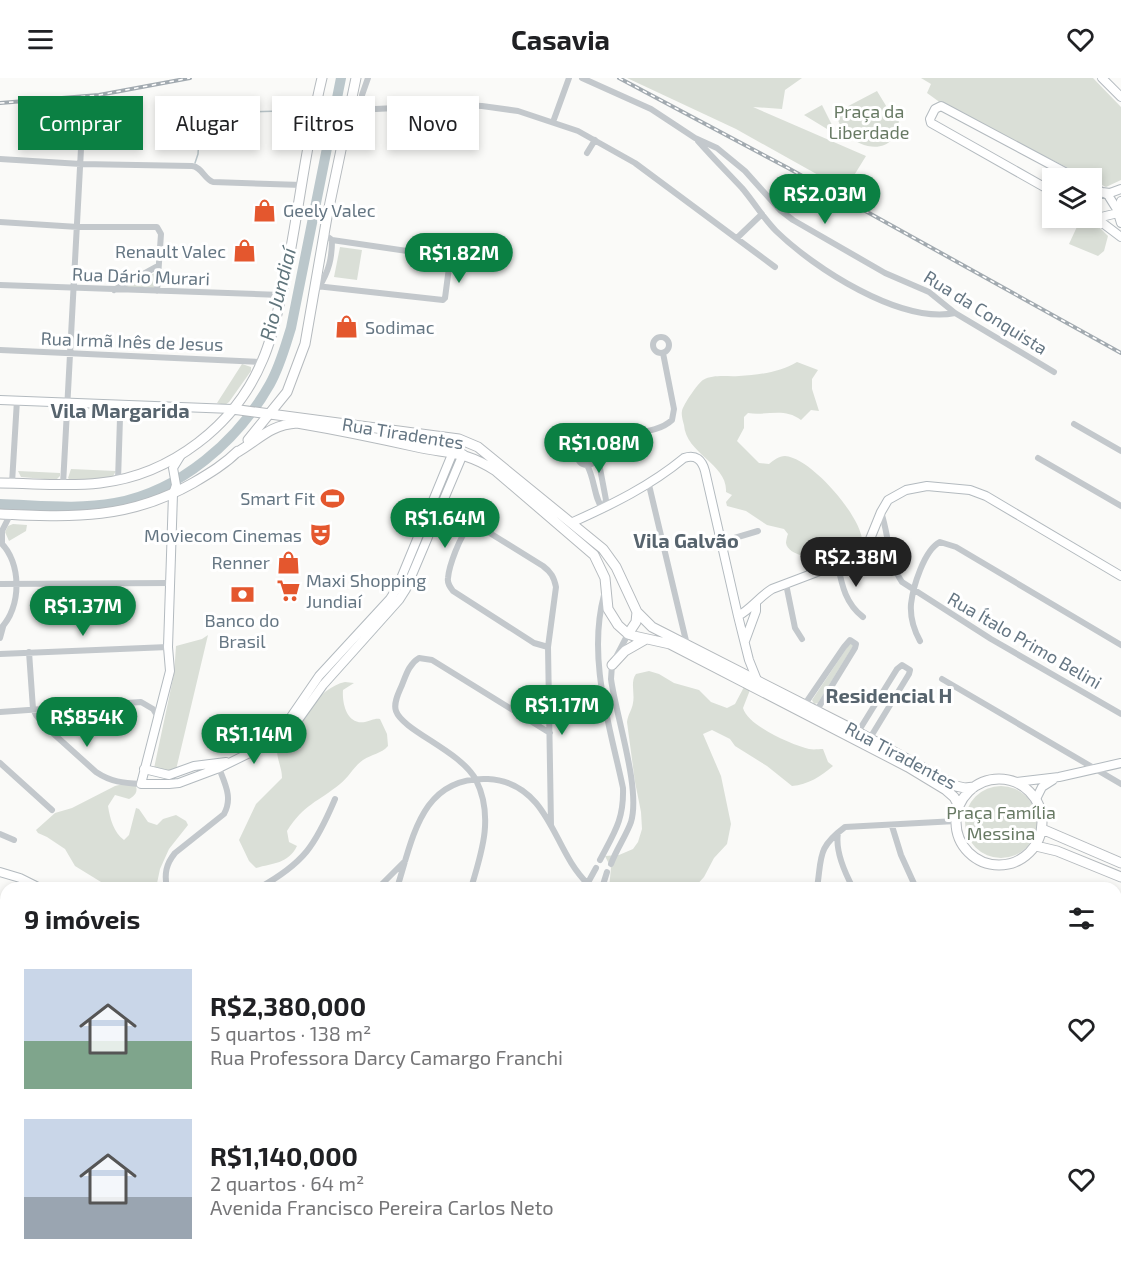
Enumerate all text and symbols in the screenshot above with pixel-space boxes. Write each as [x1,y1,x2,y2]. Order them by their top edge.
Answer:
icon: menu [24,23,57,56]
text: Casavia [511,23,610,55]
icon: heart [1064,23,1097,56]
chip: Comprar [18,96,143,150]
chip: Alugar [155,96,260,150]
chip: Filtros [272,96,375,150]
chip: Novo [387,96,479,150]
park label: Praça da Liberdade [829,100,909,143]
map controls [1042,168,1102,228]
button: layers [1042,168,1102,228]
pin: R$2.03M [770,174,880,225]
text: R$2.03M [783,181,867,205]
shop icon: Geely Valec [252,197,278,223]
place label: Geely Valec [283,199,376,221]
pin: R$1.82M [404,233,514,284]
shop icon: Renault Valec [231,238,257,264]
place label: Renault Valec [115,240,226,262]
text: R$1.82M [419,240,499,264]
water label: Rio Jundiaí [254,243,301,343]
street label: Rua Dário Murari [72,263,210,289]
street label: Rua da Conquista [920,265,1052,359]
shop icon: Sodimac [334,314,360,340]
place label: Sodimac [365,316,435,338]
street label: Rua Irmã Inês de Jesus [40,327,224,355]
district label: Vila Margarida [50,398,190,422]
street label: Rua Tiradentes [341,413,465,453]
pin: R$1.08M [544,423,654,474]
text: R$1.08M [558,430,640,454]
sports icon: Smart Fit [320,485,346,511]
place label: Smart Fit [240,487,315,509]
pin: R$1.64M [390,498,500,549]
text: R$1.64M [405,505,485,529]
theatre icon: Moviecom Cinemas [307,522,333,548]
place label: Moviecom Cinemas [144,524,302,546]
district label: Vila Galvão [633,528,739,552]
pin: R$2.38M [801,537,911,588]
text: R$2.38M [814,544,898,568]
shop icon: Renner [275,549,301,575]
place label: Renner [212,551,270,573]
place label: Maxi Shopping Jundiaí [306,569,426,612]
supermarket icon: Maxi Shopping Jundiaí [275,577,301,603]
bank icon: Banco do Brasil [229,581,255,607]
pin: R$1.37M [28,586,138,637]
street label: Rua Ítalo Primo Belini [944,587,1106,693]
text: R$1.37M [44,593,122,617]
place label: Banco do Brasil [205,609,279,652]
district label: Residencial H [826,683,952,707]
pin: R$1.17M [507,685,617,736]
text: R$1.17M [525,692,599,716]
pin: R$854K [38,697,136,748]
text: R$854K [50,704,124,728]
pin: R$1.14M [199,714,309,765]
street label: Rua Tiradentes [842,716,960,794]
text: R$1.14M [216,721,292,745]
park label: Praça Família Messina [946,801,1056,844]
icon: filters [1065,902,1098,935]
text: 9 imóveis [24,903,140,934]
text: R$2,380,000 [210,990,366,1021]
icon: home [72,993,144,1065]
icon: heart [1065,1013,1098,1046]
text: 5 quartos · 138 m² [210,1021,371,1045]
text: Rua Professora Darcy Camargo Franchi [210,1045,563,1069]
text: R$1,140,000 [210,1140,358,1171]
icon: home [72,1143,144,1215]
icon: heart [1065,1163,1098,1196]
text: 2 quartos · 64 m² [210,1171,364,1195]
text: Avenida Francisco Pereira Carlos Neto [210,1195,554,1219]

